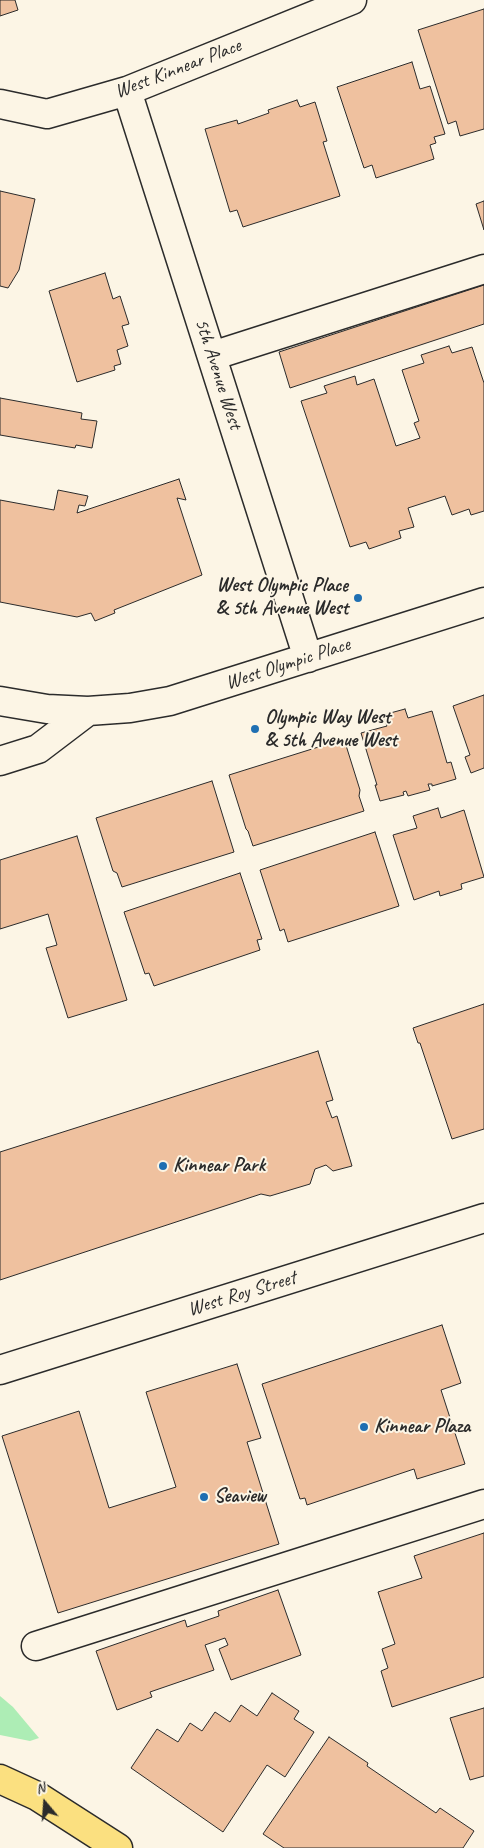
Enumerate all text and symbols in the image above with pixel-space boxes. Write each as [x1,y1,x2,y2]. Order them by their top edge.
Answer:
street label: West Kinnear Place [112,34,244,104]
street label: 5th Avenue West [189,316,247,432]
place label: West Olympic Place & 5th Avenue West [216,574,348,621]
marker: West Olympic Place & 5th Avenue West [352,592,364,604]
street label: West Olympic Place [223,633,353,695]
place label: Olympic Way West & 5th Avenue West [265,706,397,753]
marker: Olympic Way West & 5th Avenue West [249,723,261,735]
place label: Kinnear Park [173,1154,265,1178]
marker: Kinnear Park [157,1160,169,1172]
street label: West Roy Street [185,1266,299,1322]
place label: Kinnear Plaza [374,1415,470,1439]
marker: Kinnear Plaza [358,1421,370,1433]
place label: Seaview [214,1485,266,1509]
marker: Seaview [198,1491,210,1503]
north arrow [20,1778,70,1828]
text: N [33,1779,47,1798]

